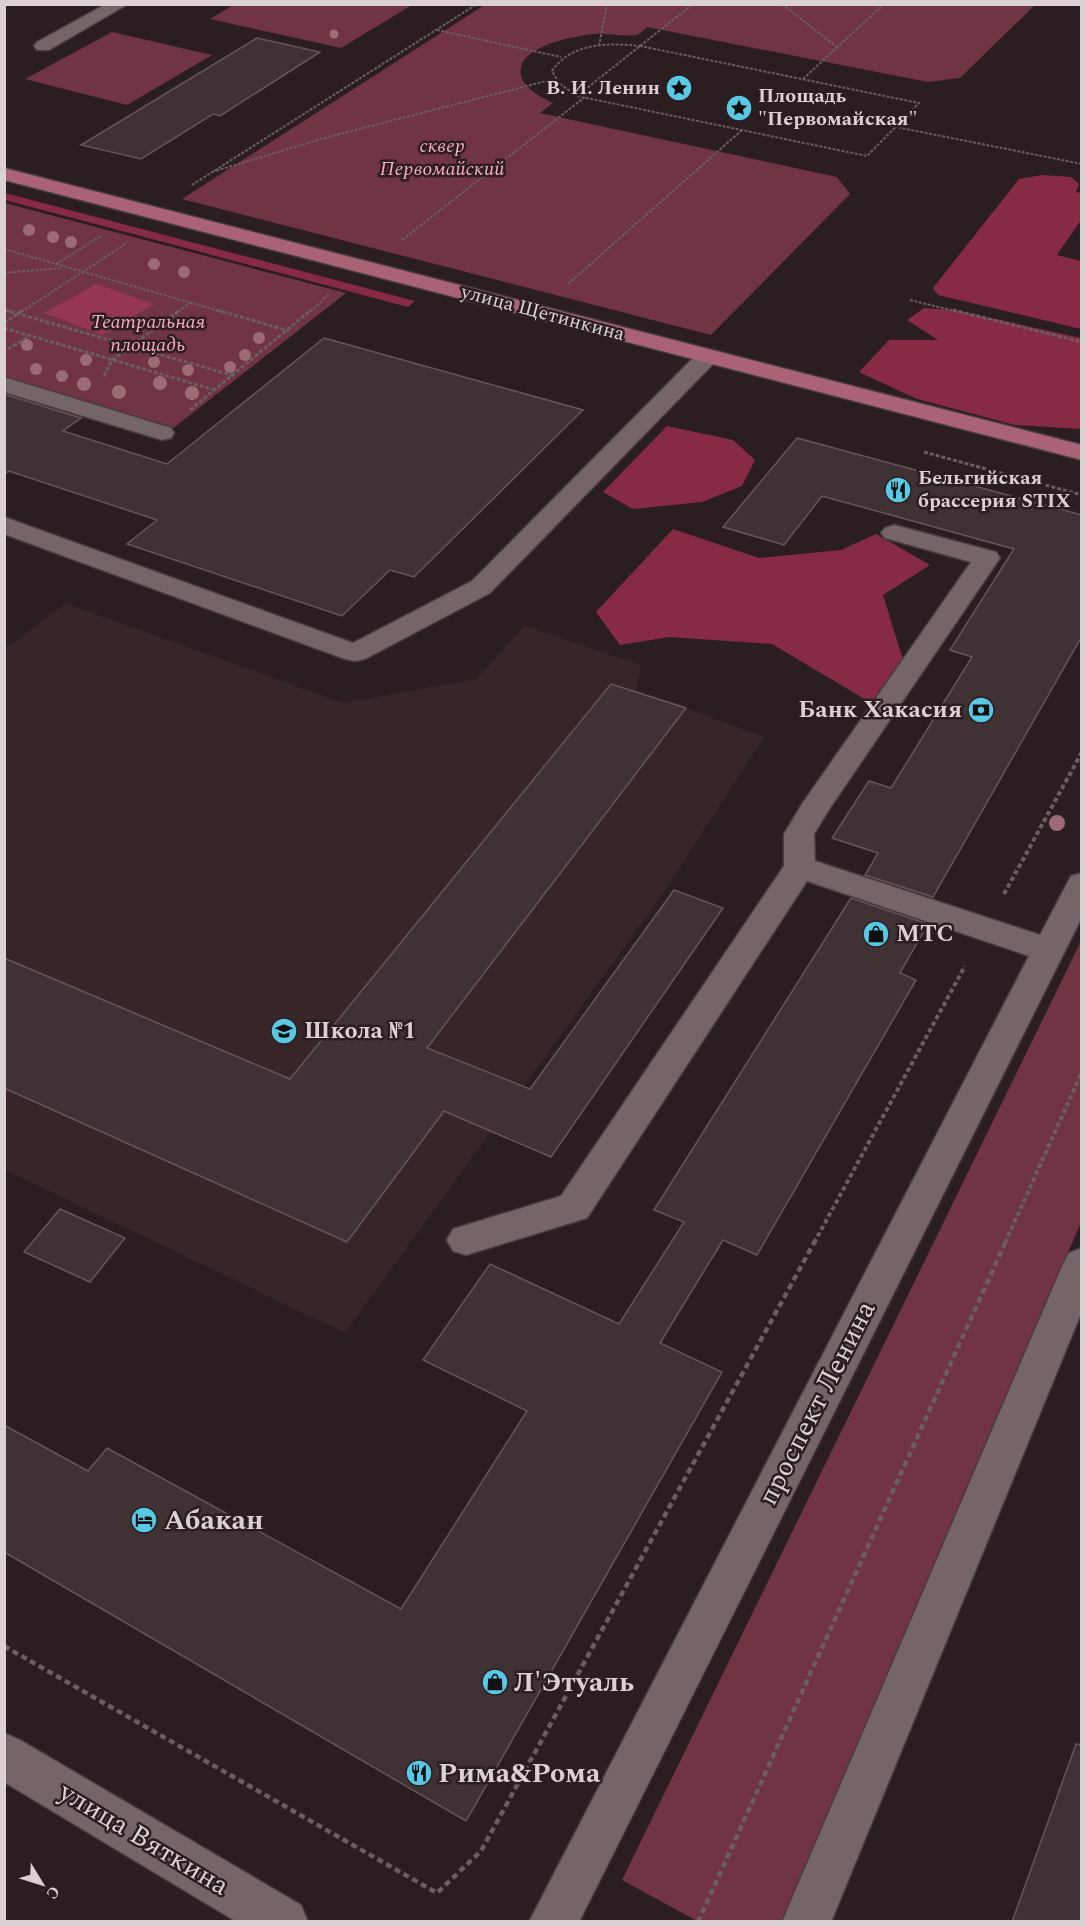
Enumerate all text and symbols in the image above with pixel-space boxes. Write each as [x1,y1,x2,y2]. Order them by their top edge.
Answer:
place label: В. И. Ленин [546,73,660,103]
place icon: В. И. Ленин [664,73,694,103]
place label: Площадь "Первомайская" [758,81,918,134]
place icon: Площадь "Первомайская" [724,93,754,123]
park label: сквер Первомайский [380,131,505,184]
street label: улица Щетинкина [457,276,628,349]
park label: Театральная площадь [91,307,206,360]
place label: Бельгийская брассерия STIX [918,463,1071,516]
restaurant icon: Бельгийская брассерия STIX [883,475,913,505]
place label: Банк Хакасия [798,692,962,728]
bank icon: Банк Хакасия [966,695,996,725]
place label: МТС [896,916,954,952]
shop icon: МТС [861,919,891,949]
place label: Школа №1 [304,1013,416,1049]
school or university icon: Школа №1 [269,1016,299,1046]
street label: проспект Ленина [747,1293,887,1513]
place label: Абакан [164,1499,264,1542]
hotel icon: Абакан [129,1505,159,1535]
place label: Л'Этуаль [514,1661,634,1704]
shop icon: Л'Этуаль [480,1667,510,1697]
place label: Рима&Рома [438,1752,601,1795]
restaurant icon: Рима&Рома [404,1758,434,1788]
street label: улица Вяткина [50,1771,238,1907]
north arrow [12,1854,72,1914]
text: С [40,1881,66,1904]

